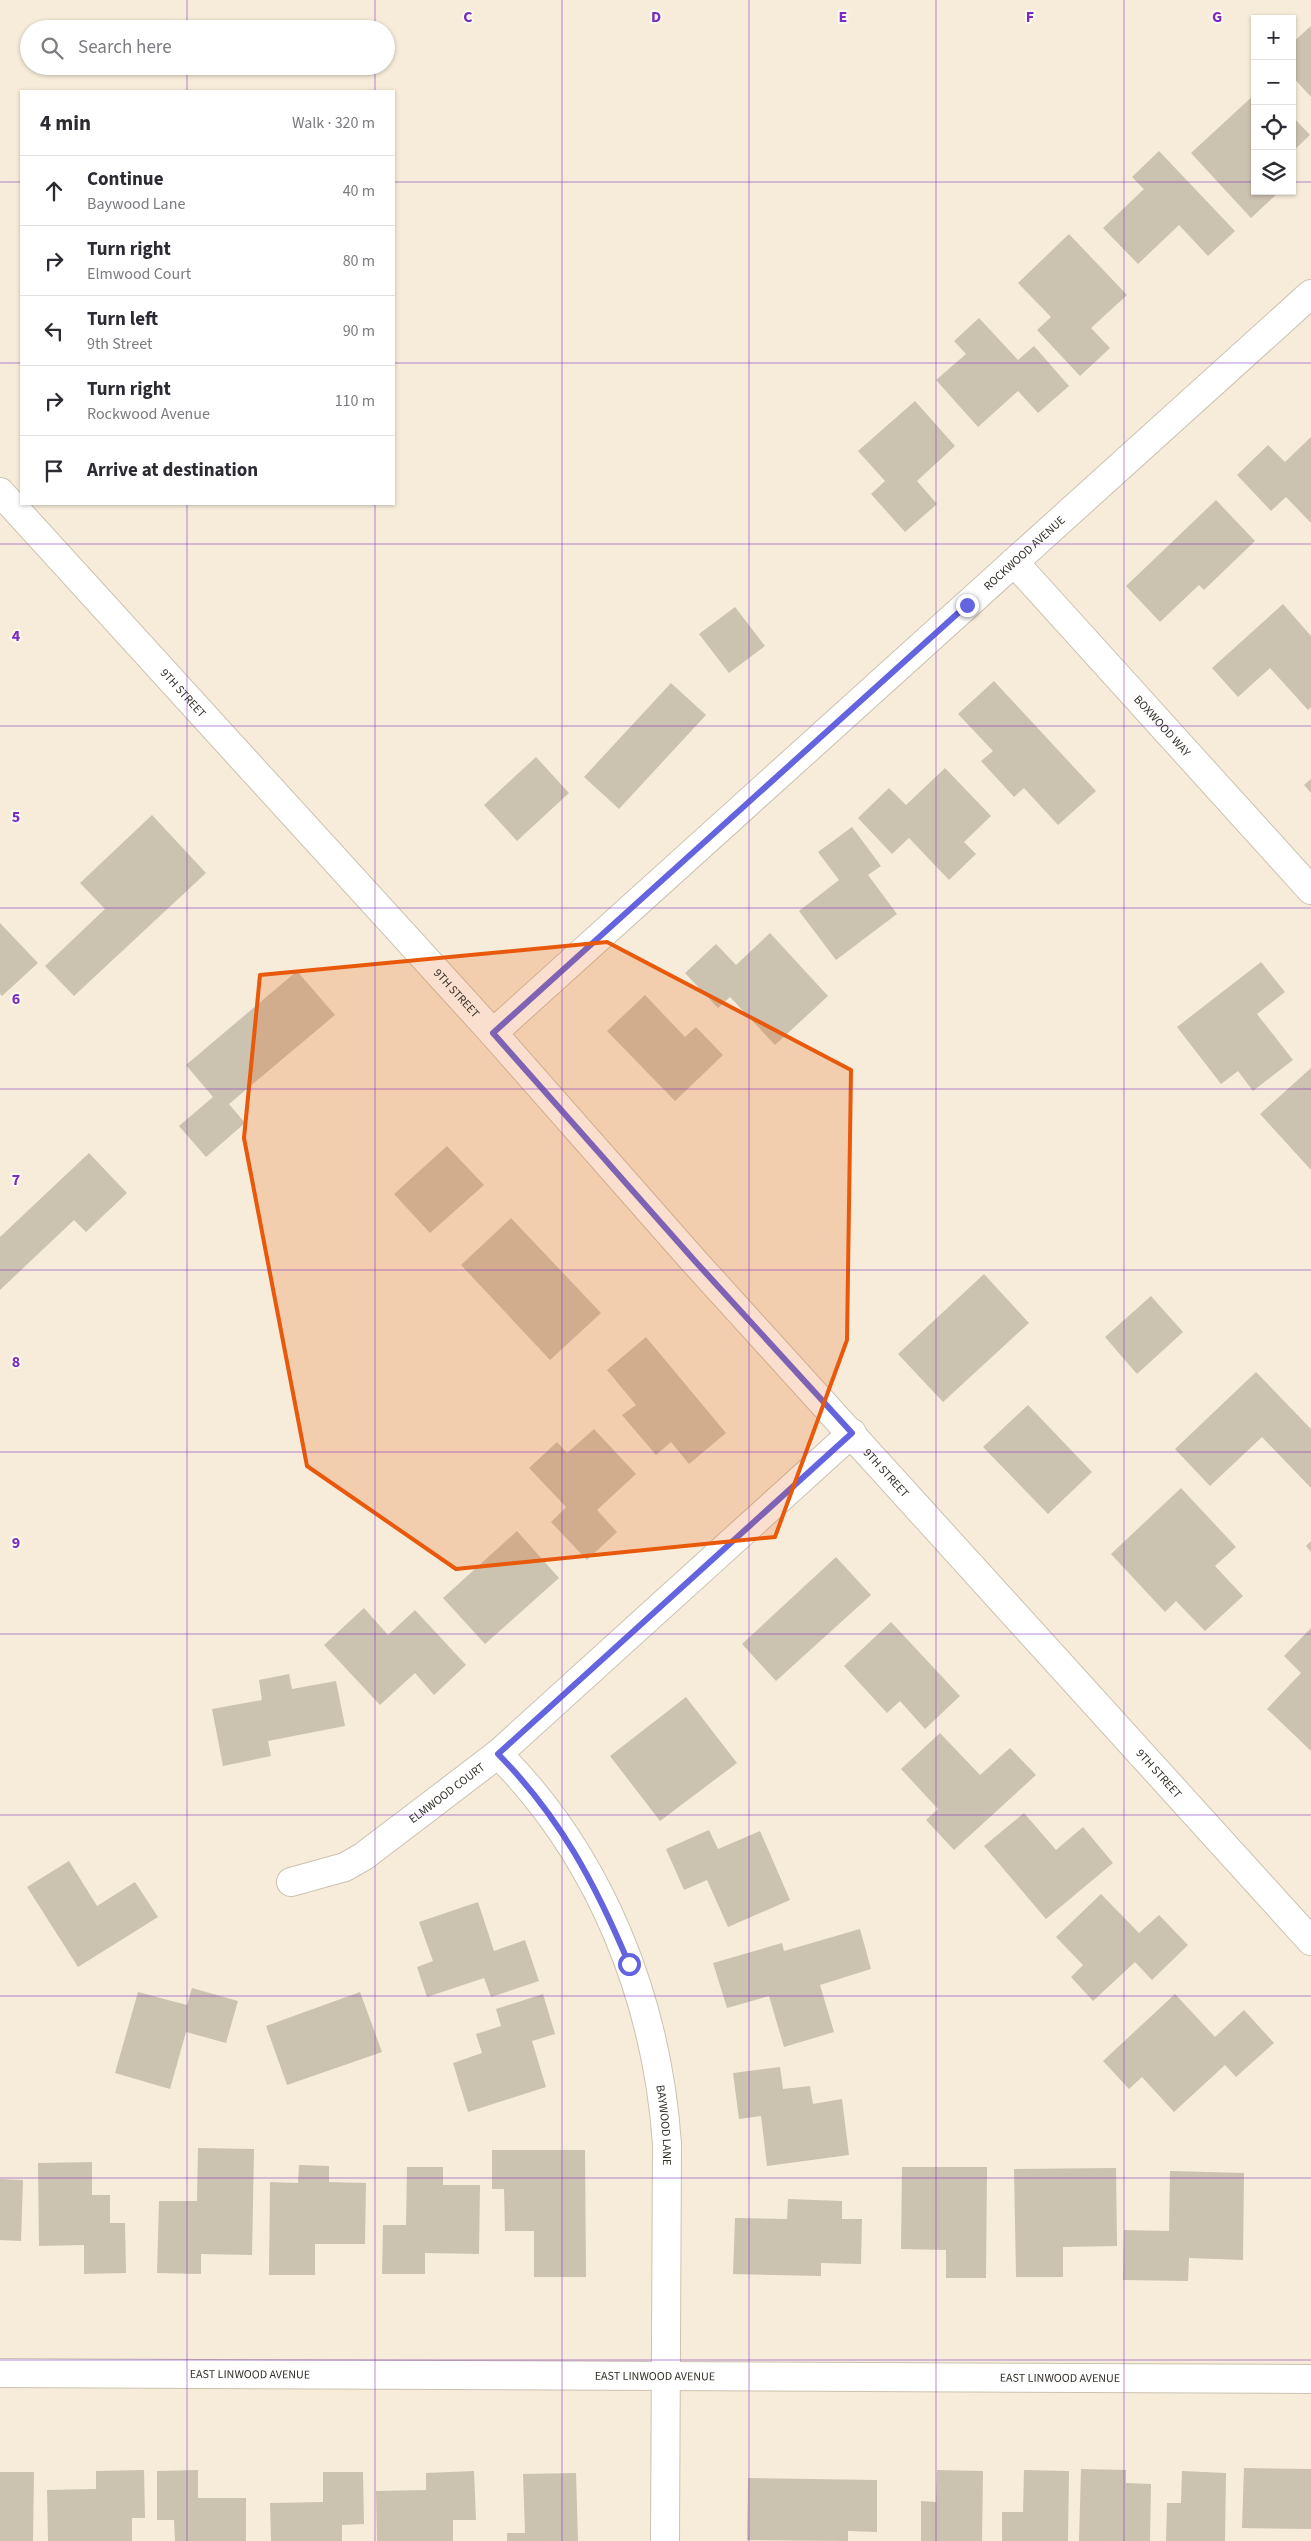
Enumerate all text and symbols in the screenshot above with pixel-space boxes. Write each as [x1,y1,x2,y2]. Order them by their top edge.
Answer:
text: C [463,6,473,28]
text: D [651,6,661,28]
text: E [839,6,847,28]
text: F [1026,6,1034,28]
text: G [1212,6,1222,28]
map controls [1251,15,1296,195]
button: + [1251,15,1296,60]
search box [20,20,395,75]
icon: search [38,34,66,62]
text: Search here [78,34,172,61]
button: − [1251,60,1296,105]
button: locate [1251,105,1296,150]
text: 4 min [40,108,91,138]
text: Walk · 320 m [292,112,375,134]
button: layers [1251,150,1296,195]
text: Continue [87,166,164,193]
icon: ahead [40,177,68,205]
text: 40 m [343,180,375,202]
text: Baywood Lane [87,193,185,215]
text: Turn right [87,236,171,263]
icon: right [40,247,68,275]
text: 80 m [343,250,375,272]
text: Elmwood Court [87,263,191,285]
text: Turn left [87,306,158,333]
icon: left [40,317,68,345]
text: 90 m [343,320,375,342]
text: 9th Street [87,333,152,355]
text: Turn right [87,376,171,403]
icon: right [40,387,68,415]
text: 110 m [335,390,375,412]
text: Rockwood Avenue [87,403,210,425]
icon: arrive [40,457,68,485]
text: Arrive at destination [87,457,258,484]
street label: ROCKWOOD AVENUE [980,512,1069,595]
route end [956,594,979,617]
text: 4 [12,625,21,647]
street label: 9TH STREET [156,665,210,722]
street label: BOXWOOD WAY [1130,692,1194,761]
text: 5 [12,806,20,828]
street label: 9TH STREET [429,965,484,1022]
text: 6 [12,988,20,1010]
text: 7 [12,1169,20,1191]
text: 8 [12,1351,20,1373]
street label: 9TH STREET [859,1445,913,1502]
text: 9 [12,1532,20,1554]
street label: 9TH STREET [1132,1746,1186,1803]
street label: ELMWOOD COURT [406,1759,489,1828]
route start [618,1953,641,1976]
street label: BAYWOOD LANE [651,2084,675,2165]
street label: EAST LINWOOD AVENUE [190,2366,310,2383]
street label: EAST LINWOOD AVENUE [595,2368,715,2385]
street label: EAST LINWOOD AVENUE [1000,2370,1120,2387]

